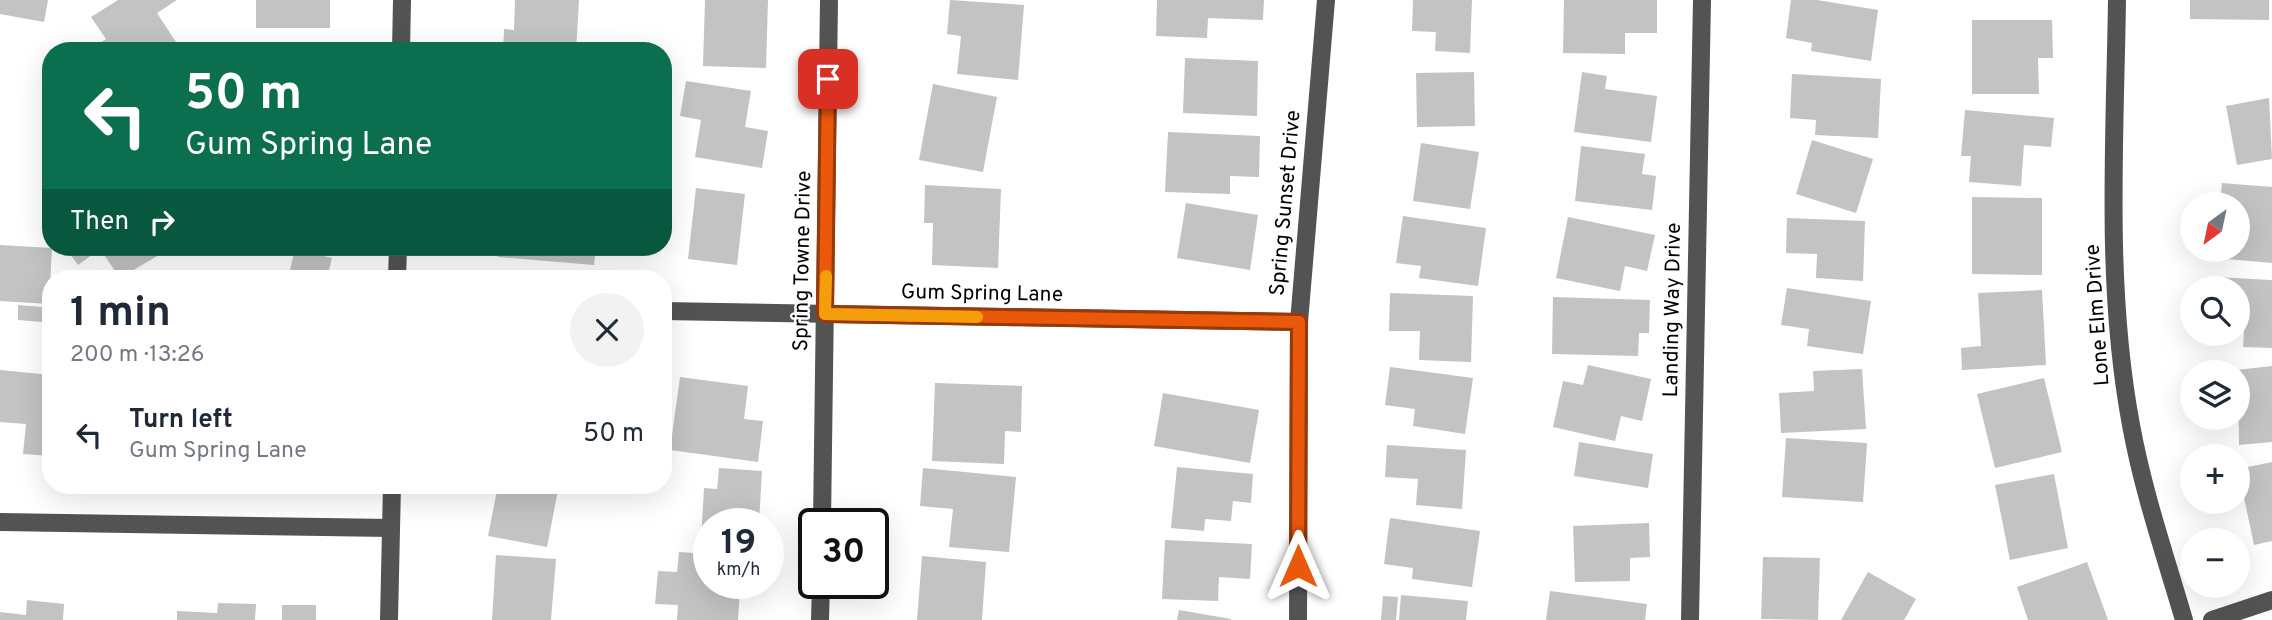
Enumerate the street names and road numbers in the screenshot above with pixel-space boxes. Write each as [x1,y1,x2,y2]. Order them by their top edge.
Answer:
street label: Spring Sunset Drive [1264,109,1308,297]
street label: Spring Towne Drive [788,170,818,352]
street label: Landing Way Drive [1658,222,1688,398]
street label: Lone Elm Drive [2080,243,2116,387]
street label: Gum Spring Lane [901,279,1063,309]

